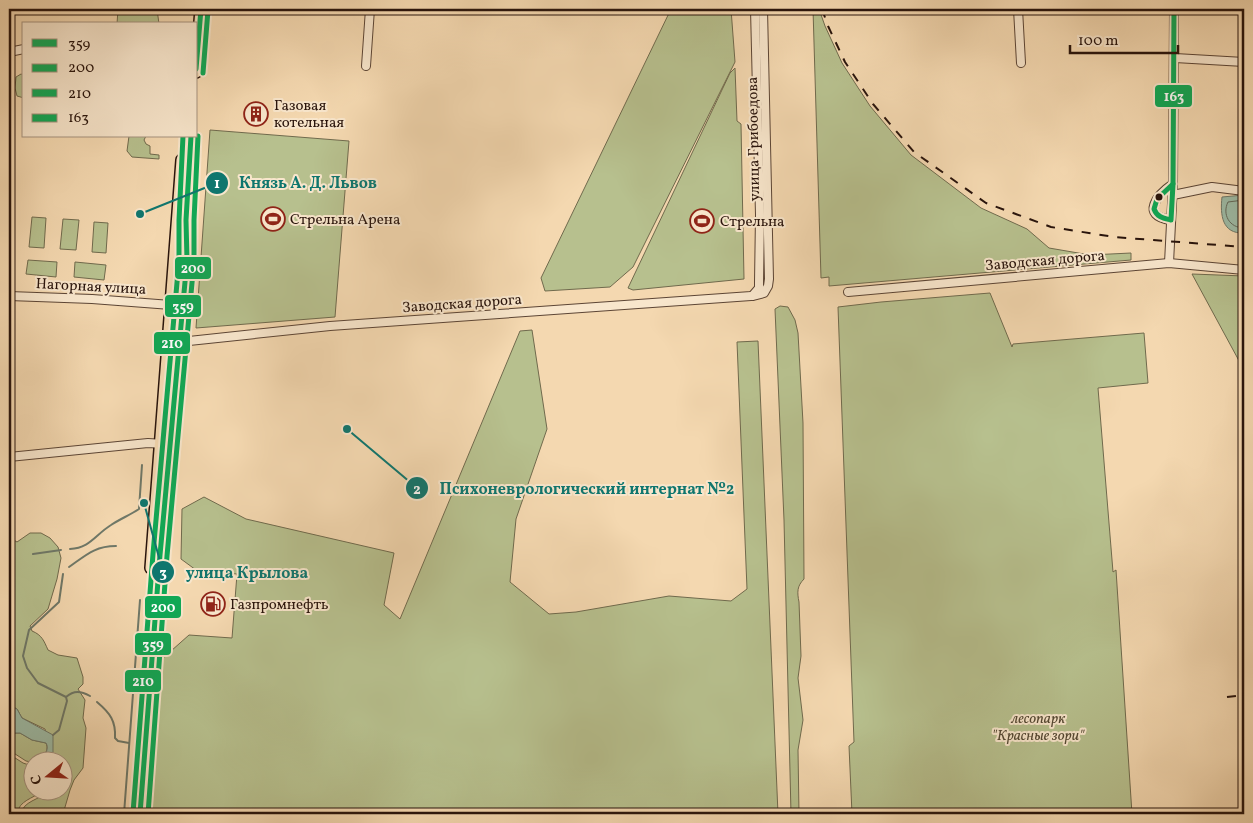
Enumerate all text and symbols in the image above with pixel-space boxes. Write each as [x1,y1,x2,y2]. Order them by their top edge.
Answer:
legend [22,22,198,138]
scale bar [1070,22,1178,54]
text: 100 m [1078,31,1118,52]
text: 359 [68,34,91,55]
text: 200 [68,58,94,79]
street label: улица Грибоедова [743,76,766,202]
text: 210 [68,84,91,105]
line badge: 163 [1154,84,1193,108]
text: 163 [1164,88,1184,107]
place label: Газовая котельная [274,96,344,134]
building icon: Газовая котельная [243,101,269,127]
text: 163 [68,108,89,129]
callout: Князь А. Д. Львов [204,167,387,198]
text: Князь А. Д. Львов [239,173,377,195]
text: 1 [214,174,220,195]
unlabelled marker [1154,192,1164,202]
sports icon: Стрельна Арена [260,206,286,232]
sports icon: Стрельна [689,208,715,234]
place label: Стрельна Арена [290,210,400,231]
place label: Стрельна [720,212,785,233]
street label: Заводская дорога [984,246,1106,277]
line badge: 200 [174,256,212,280]
text: 200 [181,260,206,279]
street label: Нагорная улица [35,274,147,301]
street label: Заводская дорога [401,290,523,319]
line badge: 359 [164,294,202,318]
text: 359 [172,298,194,317]
line badge: 210 [153,331,191,355]
text: 210 [161,335,183,354]
callout: Психоневрологический интернат №2 [404,473,744,504]
text: Психоневрологический интернат №2 [440,479,734,501]
text: 2 [413,480,421,501]
callout: улица Крылова [151,557,318,588]
text: 3 [159,563,167,584]
text: улица Крылова [186,563,308,585]
fuel station icon: Газпромнефть [200,591,226,617]
line badge: 200 [144,595,182,619]
place label: Газпромнефть [230,595,329,616]
text: 200 [151,599,176,618]
line badge: 359 [134,632,172,656]
text: 359 [142,636,164,655]
line badge: 210 [124,669,162,693]
text: 210 [132,673,154,692]
park label: лесопарк "Красные зори" [992,709,1085,747]
north arrow [22,750,72,800]
text: С [27,772,47,787]

